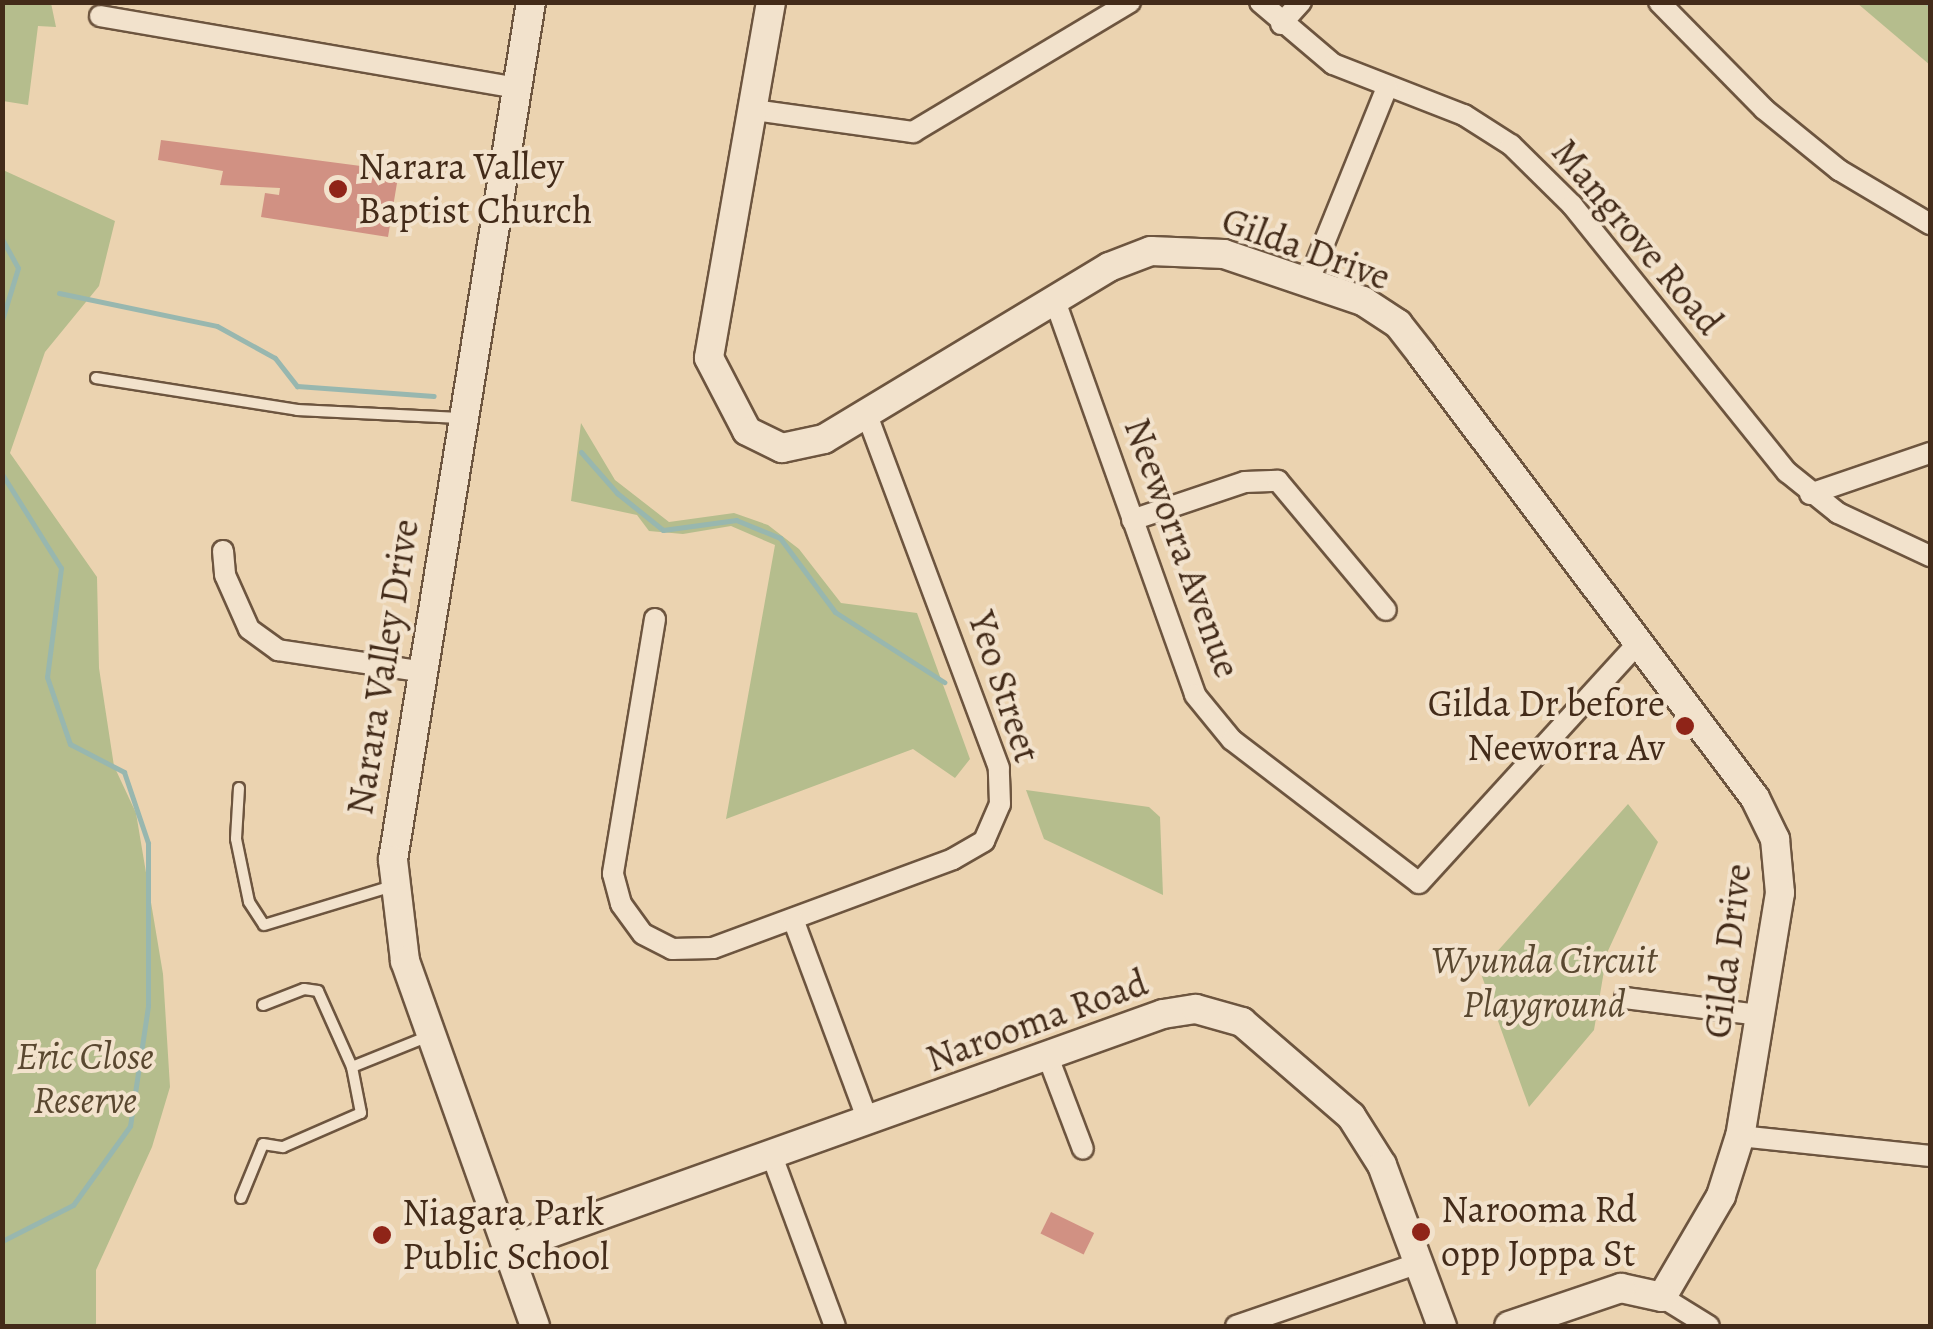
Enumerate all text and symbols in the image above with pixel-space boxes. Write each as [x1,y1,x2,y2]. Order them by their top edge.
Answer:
street label: Mangrove Road [1542,130,1732,344]
place label: Narara Valley Baptist Church [358,144,592,233]
marker: Narara Valley Baptist Church [327,178,349,200]
street label: Gilda Drive [1216,198,1396,300]
street label: Neeworra Avenue [1114,412,1250,684]
street label: Narara Valley Drive [337,516,429,818]
street label: Yeo Street [958,606,1050,768]
place label: Gilda Dr before Neeworra Av [1428,681,1665,771]
marker: Gilda Dr before Neeworra Av [1674,715,1696,737]
street label: Gilda Drive [1695,861,1761,1041]
park label: Wyunda Circuit Playground [1431,938,1657,1028]
street label: Narooma Road [920,960,1154,1082]
park label: Eric Close Reserve [16,1034,154,1124]
place label: Narooma Rd opp Joppa St [1441,1187,1637,1276]
place label: Niagara Park Public School [402,1190,609,1280]
marker: Narooma Rd opp Joppa St [1410,1221,1432,1243]
marker: Niagara Park Public School [371,1224,393,1246]

